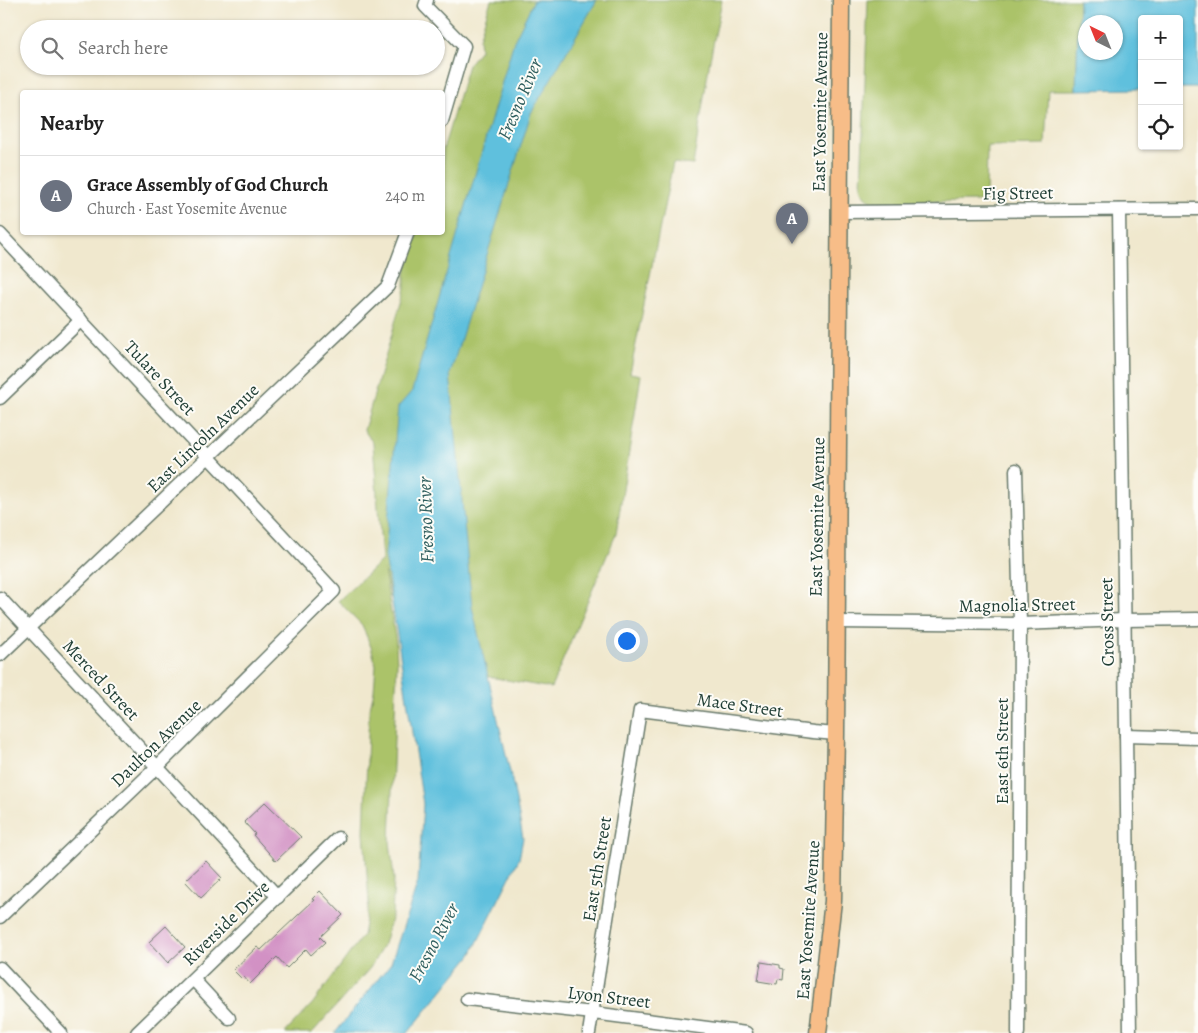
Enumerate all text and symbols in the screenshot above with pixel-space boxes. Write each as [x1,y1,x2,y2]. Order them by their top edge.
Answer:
north arrow [1078,15,1123,60]
map controls [1138,15,1183,150]
button: + [1138,15,1183,60]
search box [20,20,445,75]
street label: East Yosemite Avenue [807,32,833,192]
icon: search [38,34,66,62]
text: Search here [78,35,168,61]
water label: Fresno River [491,53,549,144]
button: − [1138,60,1183,105]
button: locate [1138,105,1183,150]
text: Nearby [40,109,103,137]
text: Grace Assembly of God Church [87,172,328,198]
street label: Fig Street [982,180,1054,206]
text: A [51,185,61,207]
text: 240 m [385,185,425,207]
text: Church · East Yosemite Avenue [87,198,287,220]
pin: A [776,203,808,244]
street label: Tulare Street [119,335,201,421]
street label: East Lincoln Avenue [142,378,264,498]
street label: East Yosemite Avenue [804,437,830,597]
water label: Fresno River [411,475,440,563]
street label: Cross Street [1094,577,1120,667]
street label: Magnolia Street [958,592,1076,618]
your location [614,628,640,654]
street label: Merced Street [57,634,145,726]
street label: Mace Street [695,687,785,723]
street label: Daulton Avenue [106,694,206,792]
street label: East 6th Street [990,697,1014,805]
street label: East 5th Street [577,814,617,923]
street label: East Yosemite Avenue [790,839,826,1001]
street label: Riverside Drive [177,875,275,971]
water label: Fresno River [402,897,466,987]
street label: Lyon Street [566,980,652,1014]

